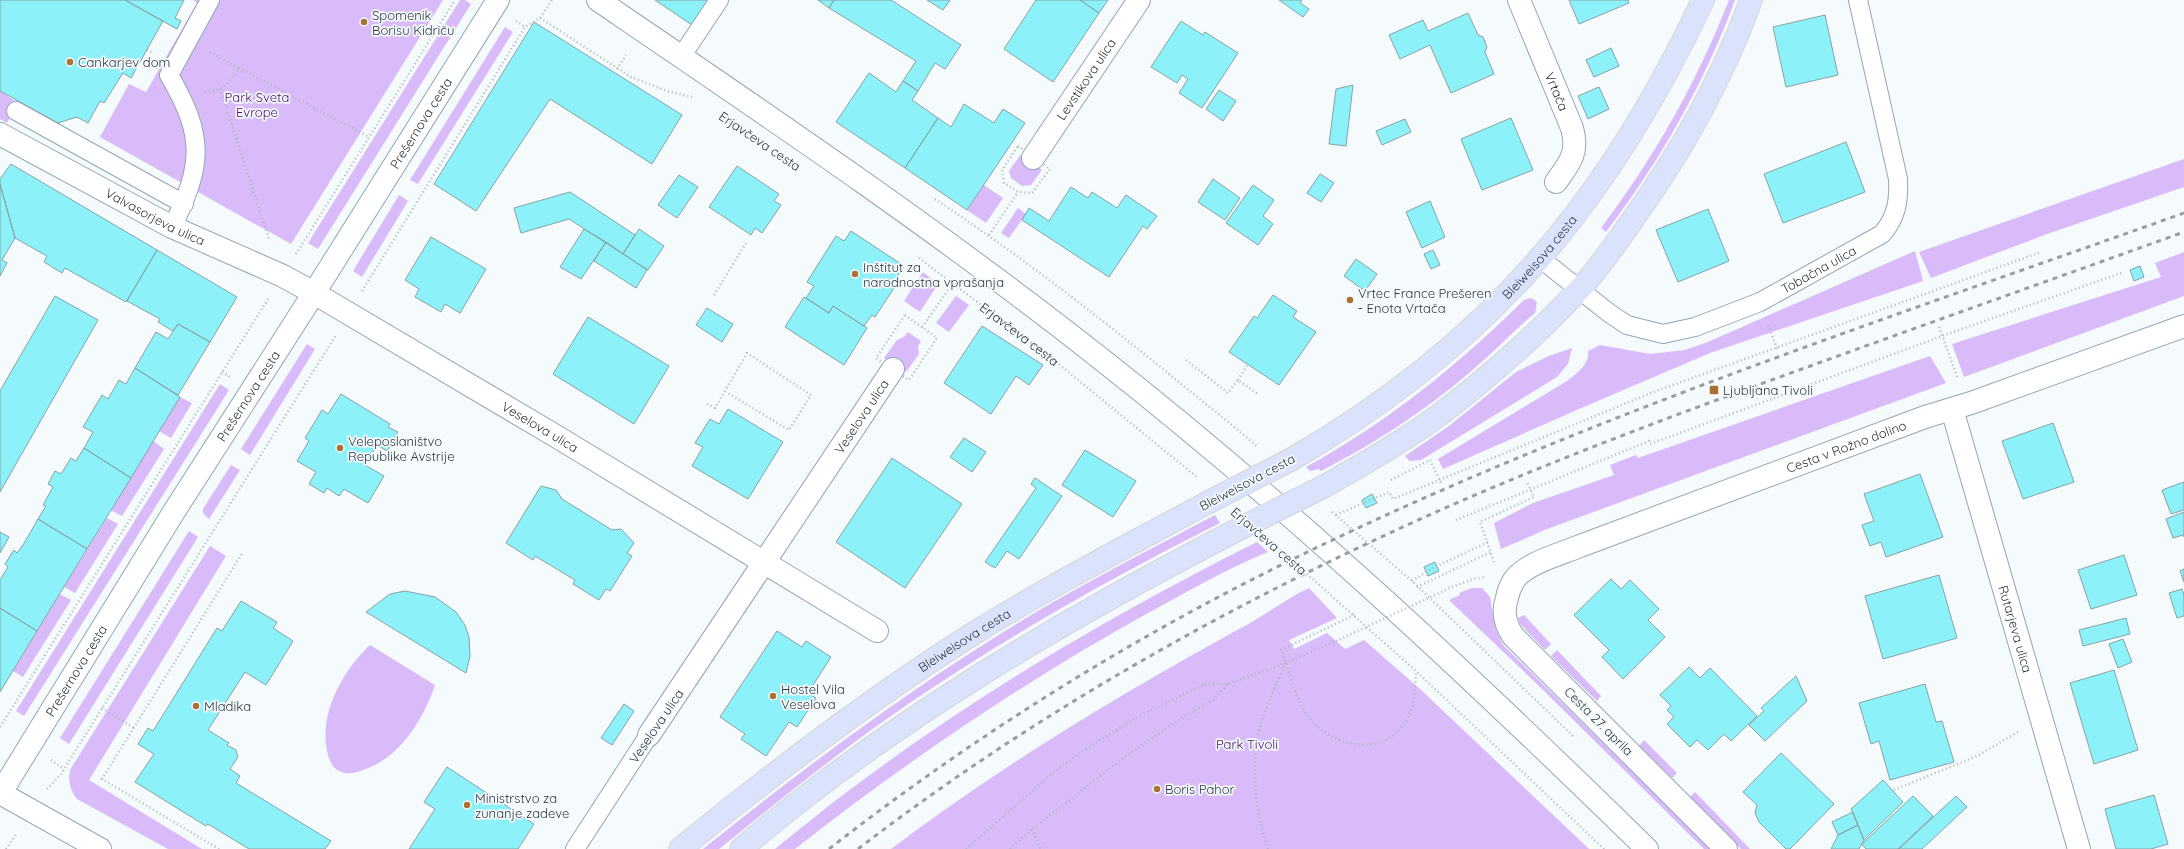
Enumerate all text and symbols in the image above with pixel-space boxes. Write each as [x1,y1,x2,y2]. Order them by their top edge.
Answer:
place label: Spomenik Borisu Kidriču [372,7,455,38]
marker: Spomenik Borisu Kidriču [359,17,369,27]
street label: Levstikova ulica [1053,35,1119,123]
place label: Cankarjev dom [78,54,170,70]
marker: Cankarjev dom [65,57,75,67]
street label: Vrtača [1542,70,1572,113]
street label: Prešernova cesta [386,75,455,172]
park label: Park Sveta Evrope [225,89,289,120]
street label: Erjavčeva cesta [716,108,804,174]
street label: Valvasorjeva ulica [103,185,207,249]
street label: Bleiweisova cesta [1498,212,1580,302]
street label: Tobačna ulica [1778,242,1859,297]
place label: Inštitut za narodnostna vprašanja [863,259,1004,290]
marker: Inštitut za narodnostna vprašanja [850,269,860,279]
place label: Vrtec France Prešeren - Enota Vrtača [1358,285,1491,316]
marker: Vrtec France Prešeren - Enota Vrtača [1345,295,1355,305]
street label: Erjavčeva cesta [977,299,1062,369]
street label: Prešernova cesta [213,348,283,444]
street label: Veselova ulica [831,376,892,457]
place label: Ljubljana Tivoli [1723,382,1813,398]
marker: Ljubljana Tivoli [1708,384,1720,396]
street label: Veselova ulica [499,398,581,456]
street label: Cesta v Rožno dolino [1784,417,1909,476]
place label: Veleposlaništvo Republike Avstrije [348,433,454,464]
marker: Veleposlaništvo Republike Avstrije [335,443,345,453]
street label: Bleiweisova cesta [1196,450,1298,514]
street label: Erjavčeva cesta [1228,504,1310,578]
street label: Rutarjeva ulica [1995,584,2036,675]
street label: Bleiweisova cesta [915,605,1013,675]
street label: Prešernova cesta [42,622,110,719]
place label: Hostel Vila Veselova [781,681,845,712]
street label: Cesta 27. aprila [1561,683,1637,759]
street label: Veselova ulica [625,686,687,766]
marker: Hostel Vila Veselova [768,691,778,701]
place label: Mladika [204,698,251,714]
marker: Mladika [191,701,201,711]
park label: Park Tivoli [1216,736,1278,752]
place label: Boris Pahor [1165,781,1235,797]
marker: Boris Pahor [1152,784,1162,794]
place label: Ministrstvo za zunanje zadeve [475,790,569,821]
marker: Ministrstvo za zunanje zadeve [462,800,472,810]

